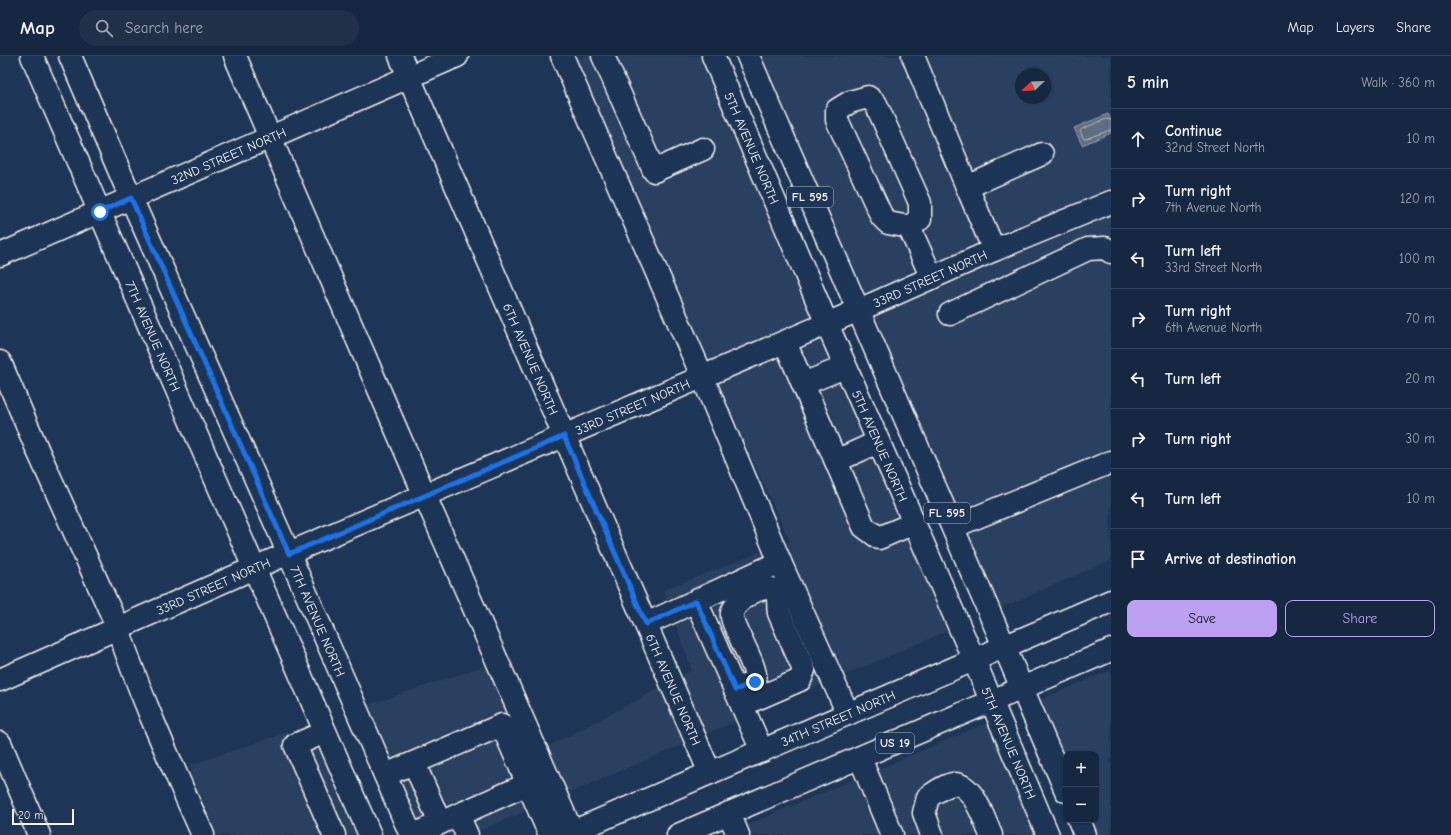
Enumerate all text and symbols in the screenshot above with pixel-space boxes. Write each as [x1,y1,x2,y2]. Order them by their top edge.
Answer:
search box [79,10,359,46]
text: Map [20,17,55,39]
icon: search [93,17,115,39]
text: Search here [125,19,203,37]
text: Map [1287,19,1314,36]
text: Layers [1336,19,1374,36]
text: Share [1396,19,1431,36]
north arrow [1015,68,1051,104]
text: 5 min [1127,73,1169,92]
text: Walk · 360 m [1361,75,1435,90]
street label: 5TH AVENUE NORTH [721,90,782,206]
text: Continue [1165,122,1222,140]
street label: 32ND STREET NORTH [169,124,288,188]
icon: ahead [1127,128,1149,150]
text: 10 m [1407,131,1435,146]
text: 32nd Street North [1165,140,1265,155]
text: Turn right [1165,182,1231,200]
road number: FL 595 [787,187,833,207]
icon: right [1127,188,1149,210]
text: 120 m [1400,191,1435,206]
text: 7th Avenue North [1165,200,1261,215]
route start [91,203,109,221]
text: Turn left [1165,242,1221,260]
street label: 33RD STREET NORTH [871,247,989,311]
icon: left [1127,248,1149,270]
text: 100 m [1399,251,1435,266]
text: 33rd Street North [1165,260,1262,275]
street label: 7TH AVENUE NORTH [122,278,184,394]
street label: 6TH AVENUE NORTH [500,301,561,417]
text: Turn right [1165,302,1231,320]
icon: right [1127,308,1149,330]
text: 70 m [1406,311,1435,326]
text: 6th Avenue North [1165,320,1262,335]
icon: left [1127,368,1149,390]
text: Turn left [1165,370,1221,388]
text: 20 m [1405,371,1435,386]
street label: 33RD STREET NORTH [573,376,692,438]
street label: 5TH AVENUE NORTH [849,388,911,504]
icon: right [1127,428,1149,450]
text: Turn right [1165,430,1231,448]
text: 30 m [1405,431,1435,446]
icon: left [1127,488,1149,510]
text: Turn left [1165,490,1221,508]
text: 10 m [1407,491,1435,506]
road number: FL 595 [924,503,970,523]
icon: arrive [1127,548,1149,570]
text: Arrive at destination [1165,550,1296,568]
street label: 33RD STREET NORTH [154,555,273,618]
street label: 7TH AVENUE NORTH [287,564,348,679]
button: Save [1127,600,1277,637]
button: Share [1285,600,1435,637]
street label: 6TH AVENUE NORTH [643,631,704,748]
route end [746,673,764,691]
street label: 5TH AVENUE NORTH [978,685,1039,801]
street label: 34TH STREET NORTH [779,687,898,750]
road number: US 19 [876,733,914,753]
map controls [1063,751,1099,823]
button: + [1063,751,1099,787]
button: − [1063,787,1099,823]
scale bar [12,807,74,826]
text: 20 m [18,809,43,822]

